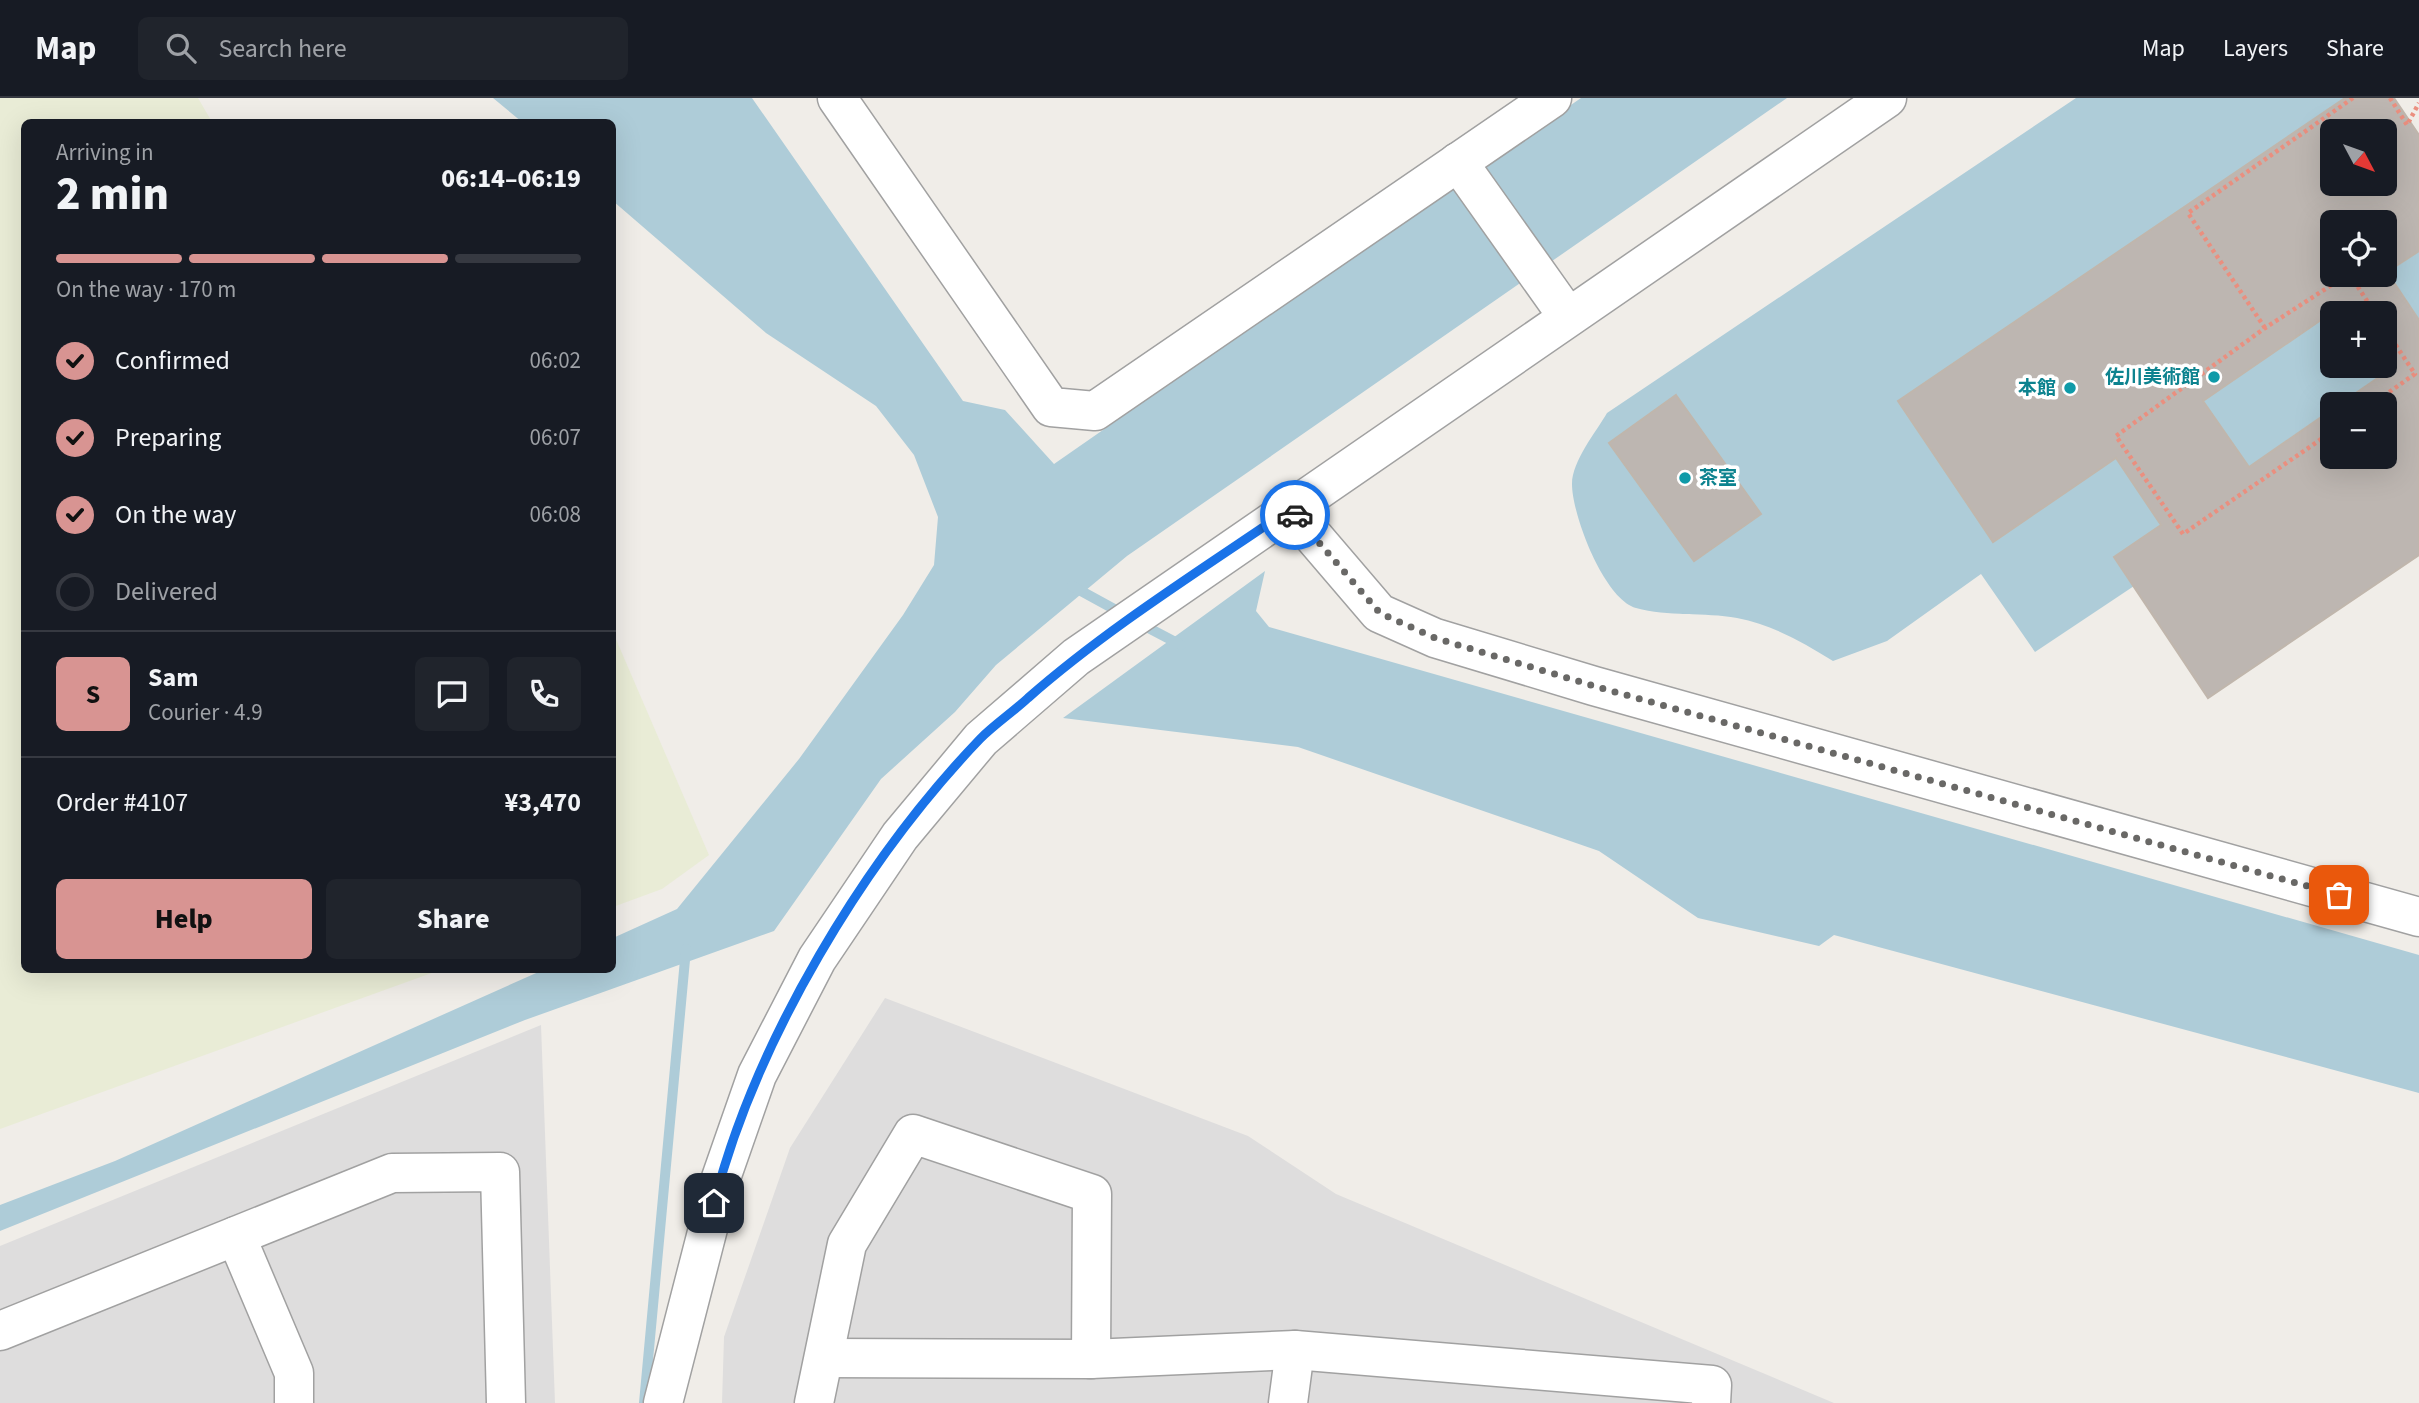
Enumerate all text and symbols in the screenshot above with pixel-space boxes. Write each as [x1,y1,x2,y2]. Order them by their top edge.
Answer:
search box [138,17,628,80]
text: Map [35,25,96,72]
icon: search [162,29,200,67]
text: Search here [218,30,347,67]
text: Map [2142,31,2185,66]
text: Layers [2223,31,2288,66]
text: Share [2326,31,2384,66]
north arrow [2320,119,2398,196]
map controls [2320,119,2397,469]
text: Arriving in [56,136,154,169]
text: 06:14–06:19 [441,160,581,197]
text: 2 min [56,162,169,227]
button: locate [2320,210,2397,287]
text: On the way · 170 m [56,273,236,306]
button: + [2320,301,2397,378]
icon: check [56,342,94,380]
text: Confirmed [115,342,230,379]
text: 06:02 [530,344,581,377]
place label: 佐川美術館 [2105,364,2200,391]
marker: 佐川美術館 [2206,369,2222,385]
place label: 本館 [2018,375,2056,402]
marker: 本館 [2062,380,2078,396]
button: − [2320,392,2397,469]
icon: check [56,419,94,457]
text: Preparing [115,419,221,456]
text: 06:07 [530,421,581,454]
place label: 茶室 [1699,465,1737,492]
marker: 茶室 [1677,470,1693,486]
courier [1260,480,1330,550]
icon: check [56,496,94,534]
text: On the way [115,496,236,533]
icon: car [1276,496,1314,534]
text: 06:08 [530,498,581,531]
text: Delivered [115,573,218,610]
button: chat [415,657,489,731]
button: phone [507,657,581,731]
text: Sam [148,659,198,696]
text: S [86,676,100,713]
text: Courier · 4.9 [148,696,263,729]
text: Order #4107 [56,784,188,821]
text: ¥3,470 [505,784,581,821]
pin [2309,865,2369,925]
icon: bag [2320,876,2358,914]
button: Help [56,879,312,959]
button: Share [326,879,581,959]
pin [684,1173,744,1233]
icon: home [695,1184,733,1222]

